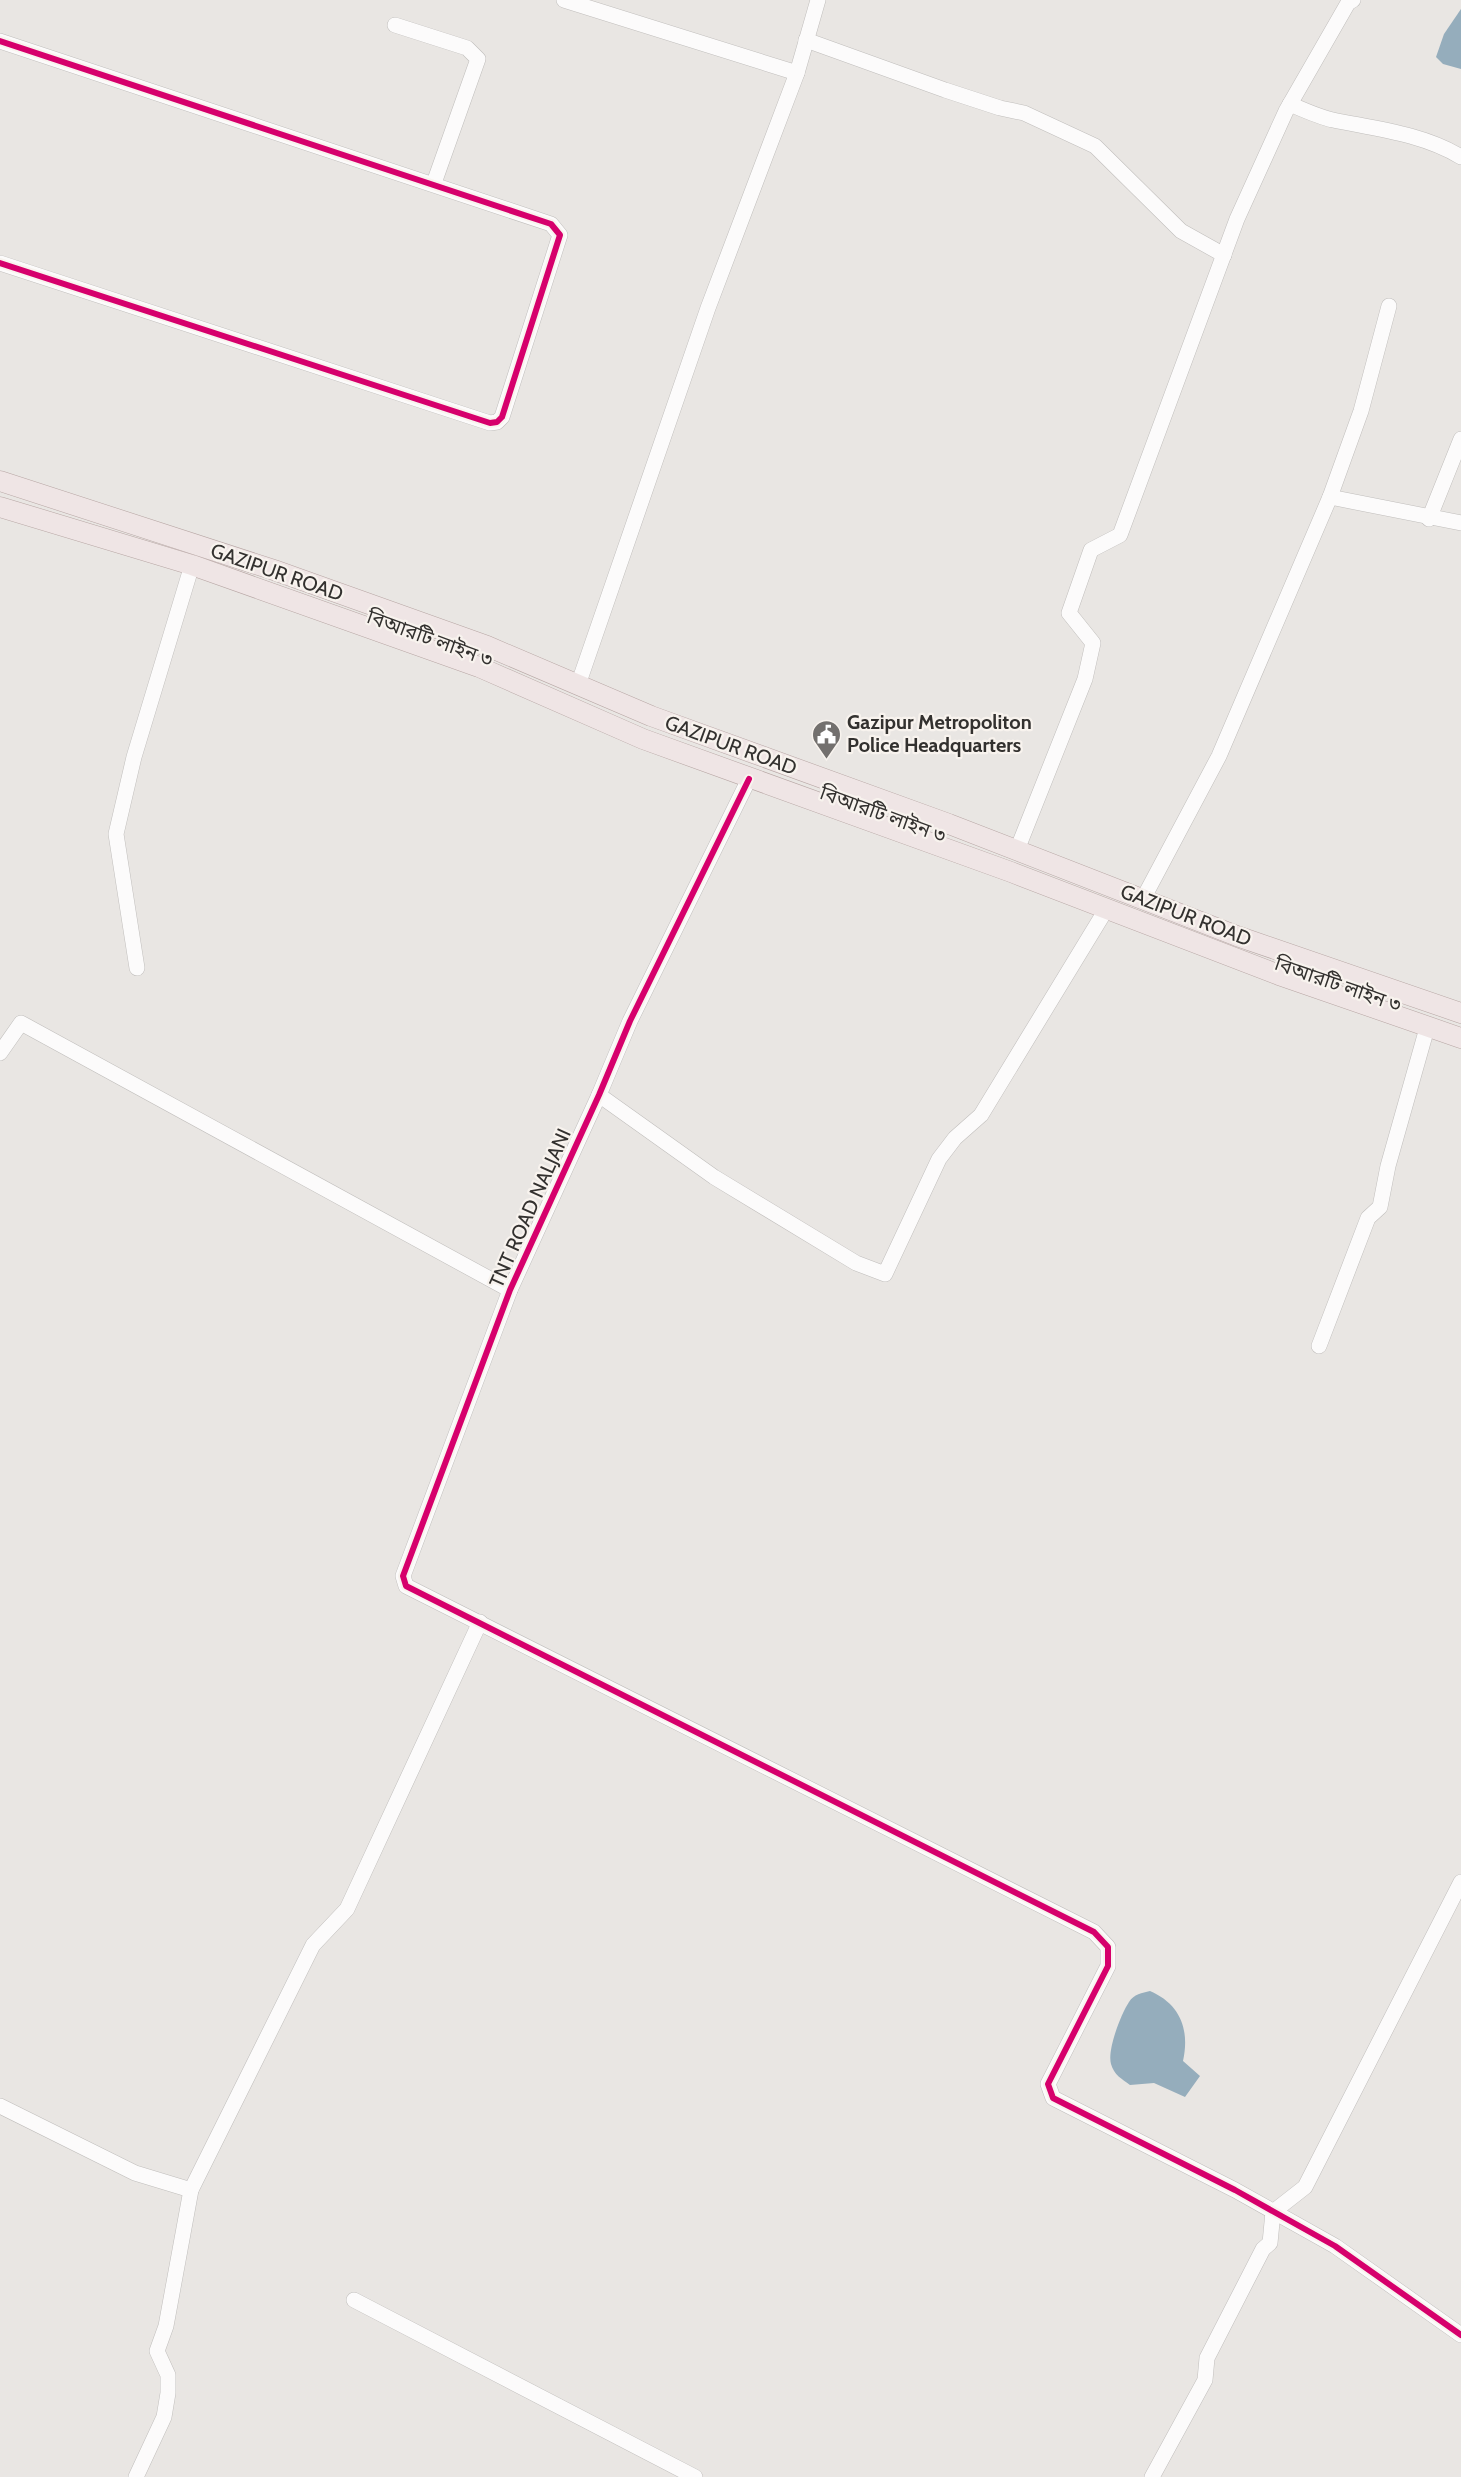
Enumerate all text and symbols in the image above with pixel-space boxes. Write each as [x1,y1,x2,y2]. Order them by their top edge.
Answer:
street label: GAZIPUR ROAD [208,538,346,606]
street label: বিআরটি লাইন ৩ [363,604,496,672]
street label: GAZIPUR ROAD [662,710,800,780]
place label: Gazipur Metropoliton Police Headquarters [847,710,1032,757]
public building icon: Gazipur Metropoliton Police Headquarters [810,718,842,760]
street label: বিআরটি লাইন ৩ [816,780,949,848]
street label: GAZIPUR ROAD [1117,879,1255,951]
street label: বিআরটি লাইন ৩ [1271,951,1405,1017]
street label: TNT ROAD NALJANI [484,1125,576,1291]

